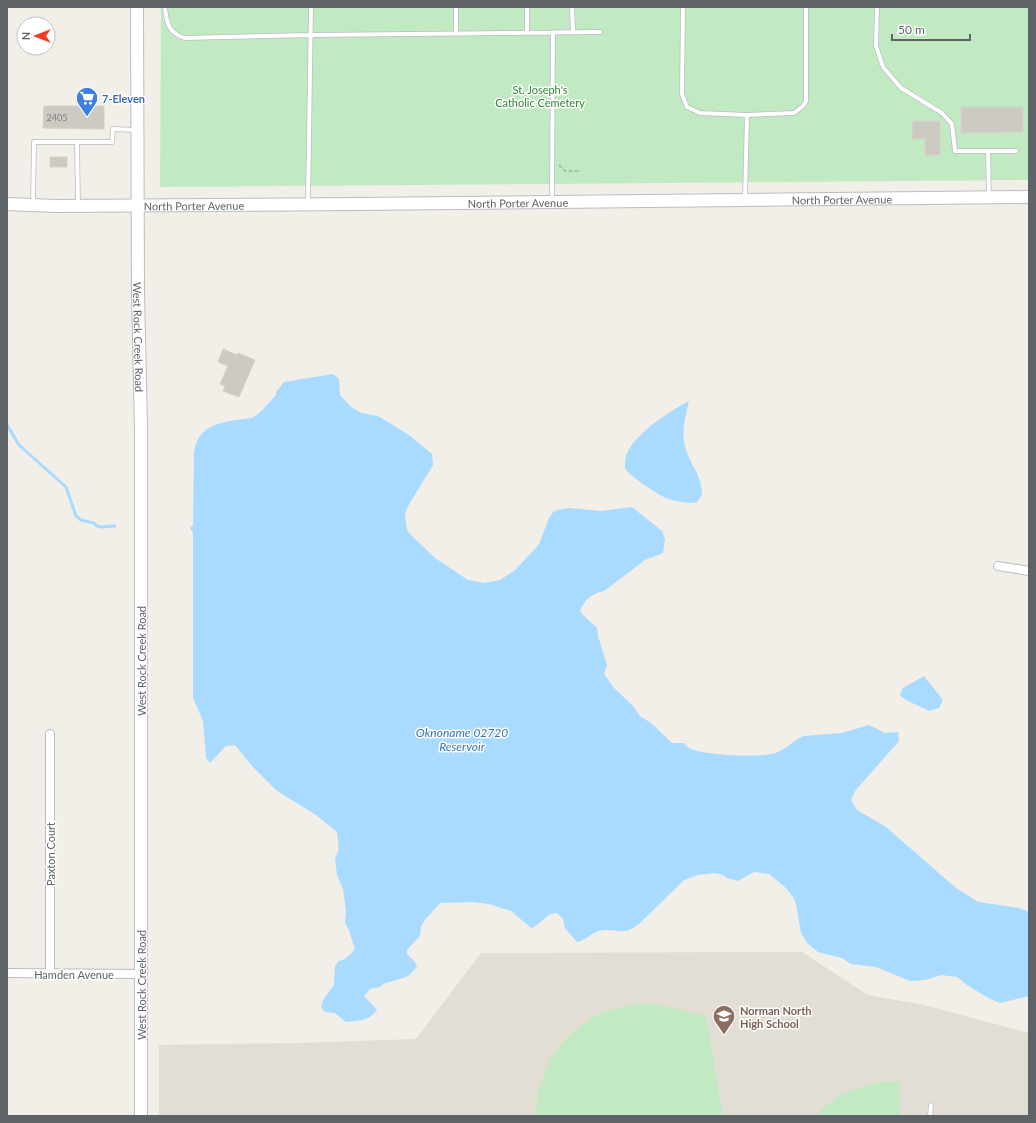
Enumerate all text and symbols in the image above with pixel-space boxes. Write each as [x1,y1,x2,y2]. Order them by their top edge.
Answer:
north arrow [16,16,56,56]
scale bar [892,16,970,42]
text: 50 m [898,22,925,37]
text: N [19,32,32,40]
park label: St. Joseph's Catholic Cemetery [495,83,585,109]
supermarket icon: 7-Eleven [74,85,100,118]
place label: 7-Eleven [102,92,145,105]
house number: 2405 [47,112,67,123]
street label: North Porter Avenue [792,192,892,206]
street label: North Porter Avenue [468,195,568,209]
street label: North Porter Avenue [144,198,244,212]
street label: West Rock Creek Road [131,282,147,392]
street label: West Rock Creek Road [135,606,148,716]
water label: Oknoname 02720 Reservoir [416,725,508,754]
street label: Paxton Court [44,822,57,886]
street label: West Rock Creek Road [135,930,148,1040]
street label: Hamden Avenue [34,968,114,981]
school or university icon: Norman North High School [711,1003,737,1036]
place label: Norman North High School [740,1004,811,1030]

